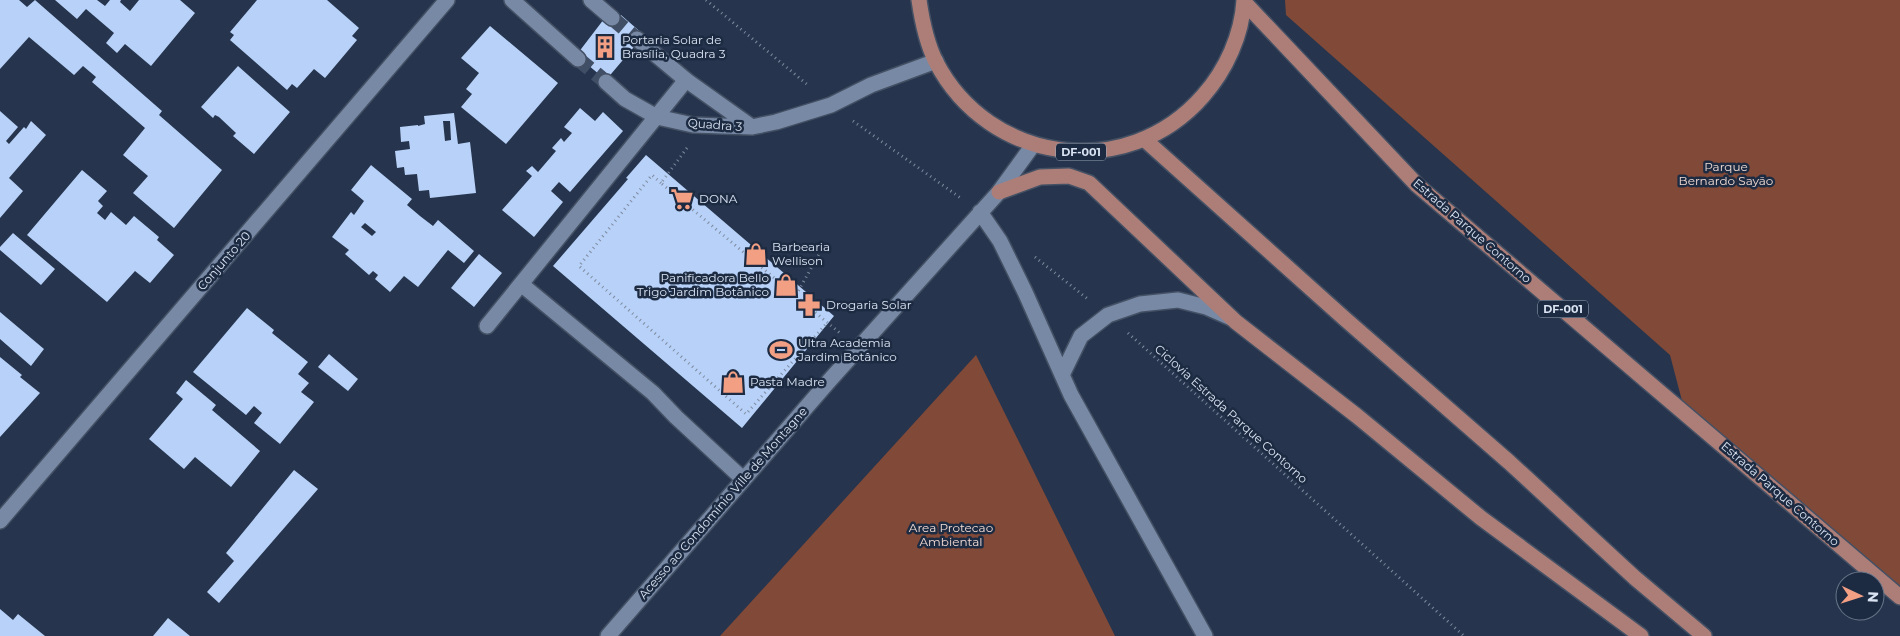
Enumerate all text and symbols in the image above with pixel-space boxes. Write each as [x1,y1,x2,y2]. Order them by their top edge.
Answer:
place label: Portaria Solar de Brasília, Quadra 3 [622,32,726,61]
building icon: Portaria Solar de Brasília, Quadra 3 [592,34,618,60]
street label: Quadra 3 [687,115,743,134]
road number: DF-001 [1056,144,1106,160]
park label: Parque Bernardo Sayão [1679,159,1773,188]
street label: Estrada Parque Contorno [1410,175,1534,286]
supermarket icon: DONA [669,186,695,212]
place label: DONA [699,191,738,206]
street label: Conjunto 20 [194,228,253,293]
place label: Barbearia Wellison [772,239,830,268]
shop icon: Barbearia Wellison [743,241,769,267]
place label: Panificadora Bello Trigo Jardim Botânico [637,270,769,299]
shop icon: Panificadora Bello Trigo Jardim Botânico [773,272,799,298]
pharmacy icon: Drogaria Solar [796,292,822,318]
place label: Drogaria Solar [826,297,912,312]
road number: DF-001 [1538,300,1588,318]
place label: Ultra Academia Jardim Botânico [797,335,897,364]
sports icon: Ultra Academia Jardim Botânico [768,337,794,363]
street label: Ciclovia Estrada Parque Contorno [1152,341,1311,486]
shop icon: Pasta Madre [720,369,746,395]
place label: Pasta Madre [750,374,825,389]
street label: Acesso ao Condomínio Ville de Montagne [635,404,810,602]
street label: Estrada Parque Contorno [1718,438,1842,549]
park label: Area Protecao Ambiental [909,520,993,549]
north arrow [1835,571,1885,621]
text: N [1864,591,1882,603]

